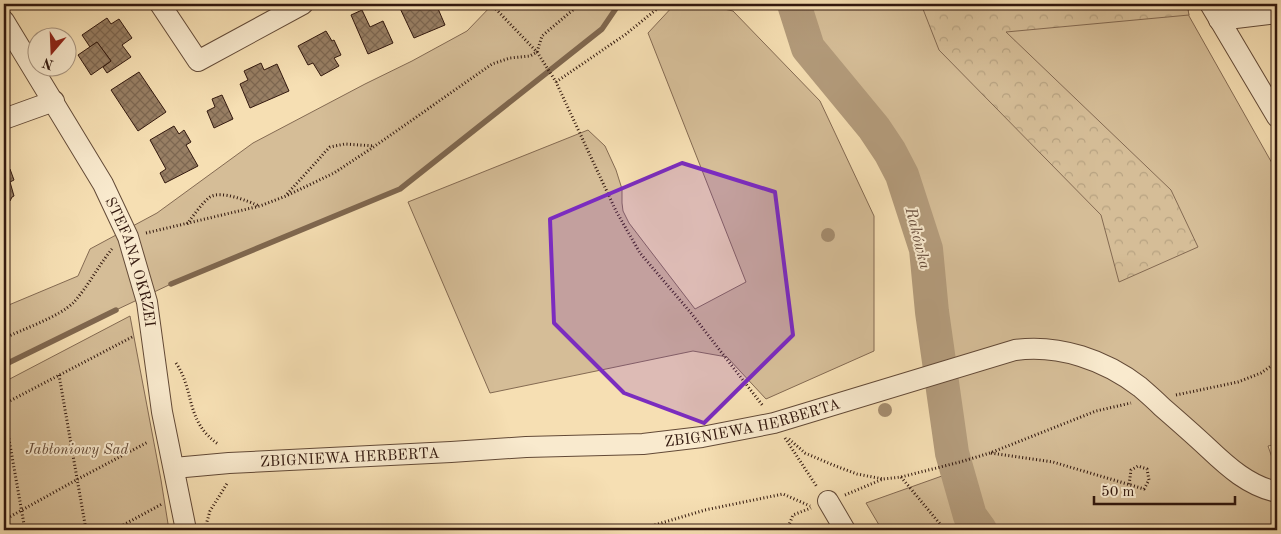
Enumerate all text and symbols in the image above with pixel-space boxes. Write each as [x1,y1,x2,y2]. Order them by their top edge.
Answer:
north arrow [28,28,78,78]
text: N [40,55,55,72]
street label: STEFANA OKRZEI [101,195,156,328]
water label: Rakówka [901,205,933,271]
street label: ZBIGNIEWA HERBERTA [664,397,843,450]
park label: Jabłoniowy Sad [25,443,130,458]
street label: ZBIGNIEWA HERBERTA [260,447,440,470]
scale bar [1094,474,1235,506]
text: 50 m [1101,485,1135,500]

